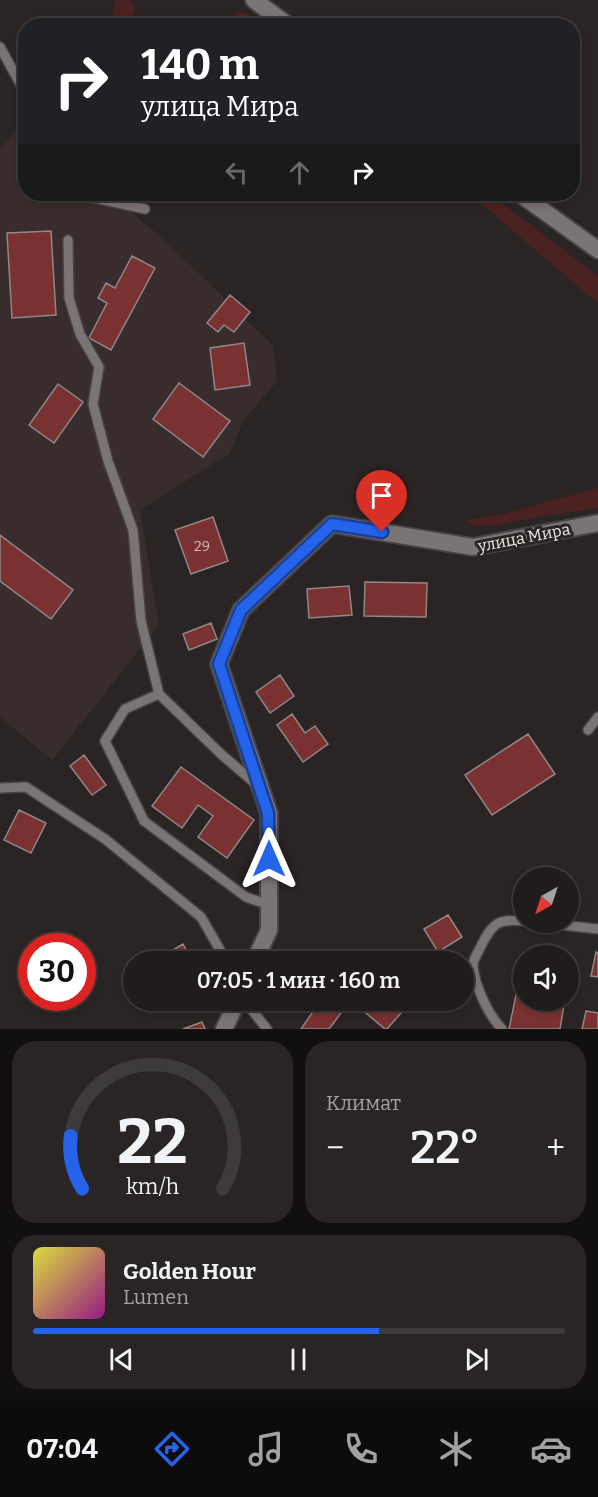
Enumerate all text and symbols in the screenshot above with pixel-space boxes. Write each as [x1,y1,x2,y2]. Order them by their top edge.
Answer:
text: 140 m [141,40,259,90]
icon: right [42,42,120,120]
text: улица Мира [141,91,299,123]
icon: left [220,156,253,189]
icon: ahead [283,156,316,189]
icon: right [346,156,379,189]
pin [356,470,407,532]
icon: arrive [365,479,398,512]
street label: улица Мира [475,519,572,556]
house number: 29 [194,538,210,555]
position arrow [237,827,301,891]
north arrow [513,867,579,933]
map controls [513,867,579,1011]
speed limit sign: 30 [18,933,96,1011]
button: sound [513,945,579,1011]
text: 07:05 · 1 мин · 160 m [197,967,400,994]
text: Климат [326,1091,401,1115]
text: 22 [117,1105,188,1180]
text: 22° [410,1121,480,1175]
text: − [326,1128,344,1168]
text: + [546,1128,565,1168]
text: km/h [126,1174,179,1200]
text: Golden Hour [123,1258,256,1285]
text: Lumen [123,1285,189,1309]
icon: previous [105,1343,138,1376]
icon: pause [282,1343,315,1376]
icon: next [460,1343,493,1376]
icon: directions [151,1428,193,1470]
icon: music [245,1428,287,1470]
icon: phone [340,1428,382,1470]
icon: climate [435,1428,477,1470]
icon: car [530,1428,572,1470]
text: 07:04 [26,1433,98,1465]

